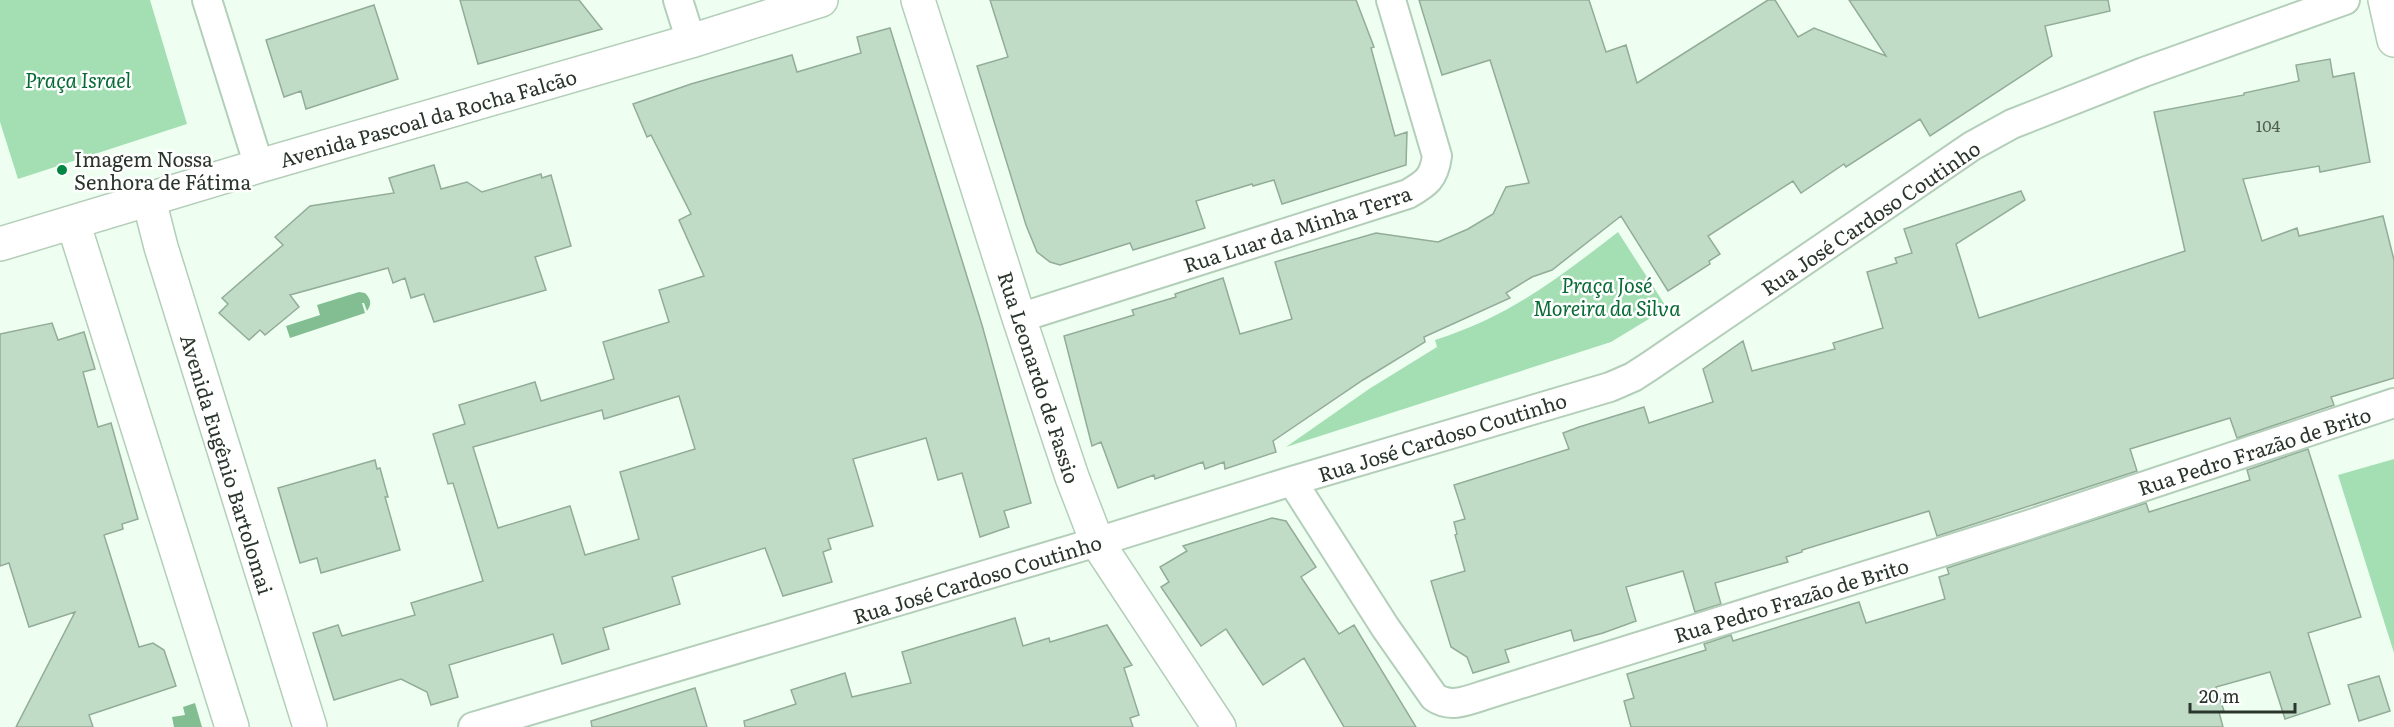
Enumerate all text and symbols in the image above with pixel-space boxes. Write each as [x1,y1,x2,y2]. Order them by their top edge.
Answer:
street label: Avenida Pascoal da Rocha Falcão [276,60,580,174]
park label: Praça Israel [25,64,132,94]
house number: 104 [2256,113,2280,137]
street label: Rua José Cardoso Coutinho [1754,132,1986,302]
place label: Imagem Nossa Senhora de Fátima [74,143,251,196]
marker: Imagem Nossa Senhora de Fátima [55,163,69,177]
street label: Rua Luar da Minha Terra [1179,177,1415,279]
street label: Rua Leonardo de Fassio [992,267,1088,487]
park label: Praça José Moreira da Silva [1533,269,1681,322]
street label: Avenida Eugênio Bartolomai [174,330,282,598]
street label: Rua José Cardoso Coutinho [1314,384,1570,488]
street label: Rua Pedro Frazão de Brito [2133,398,2375,502]
street label: Rua José Cardoso Coutinho [849,526,1105,630]
street label: Rua Pedro Frazão de Brito [1670,549,1912,649]
scale bar [2190,676,2295,714]
text: 20 m [2199,682,2240,709]

